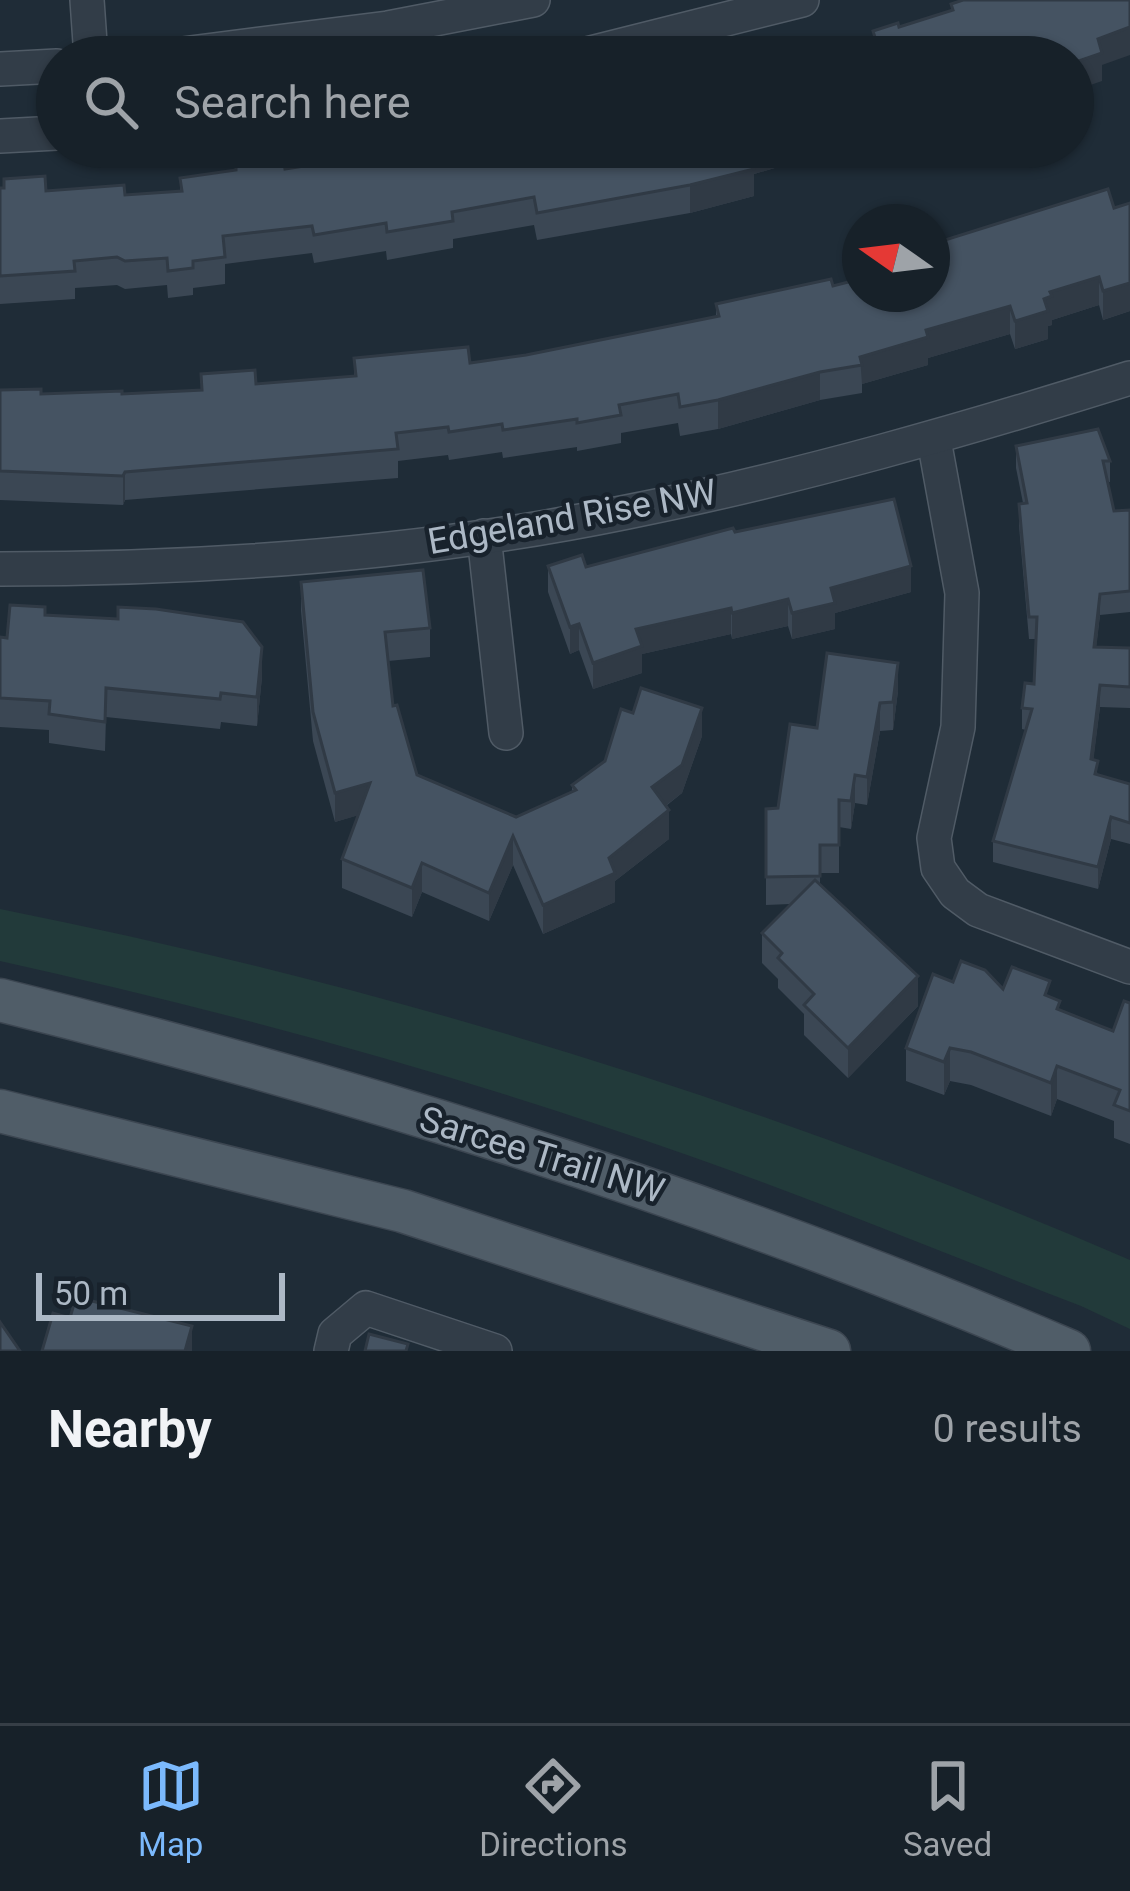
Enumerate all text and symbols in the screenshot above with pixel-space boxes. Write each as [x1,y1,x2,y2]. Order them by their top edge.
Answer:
search box [36,36,1094,168]
icon: search [78,69,144,135]
text: Search here [174,76,411,129]
north arrow [842,204,950,312]
street label: Edgeland Rise NW [424,471,720,563]
street label: Sarcee Trail NW [415,1098,669,1212]
scale bar [36,1267,285,1320]
text: 50 m [54,1274,128,1313]
text: Nearby [48,1400,212,1459]
text: 0 results [933,1406,1082,1452]
tab: Map [138,1753,204,1864]
tab: Directions [479,1753,628,1864]
tab: Saved [903,1753,992,1864]

